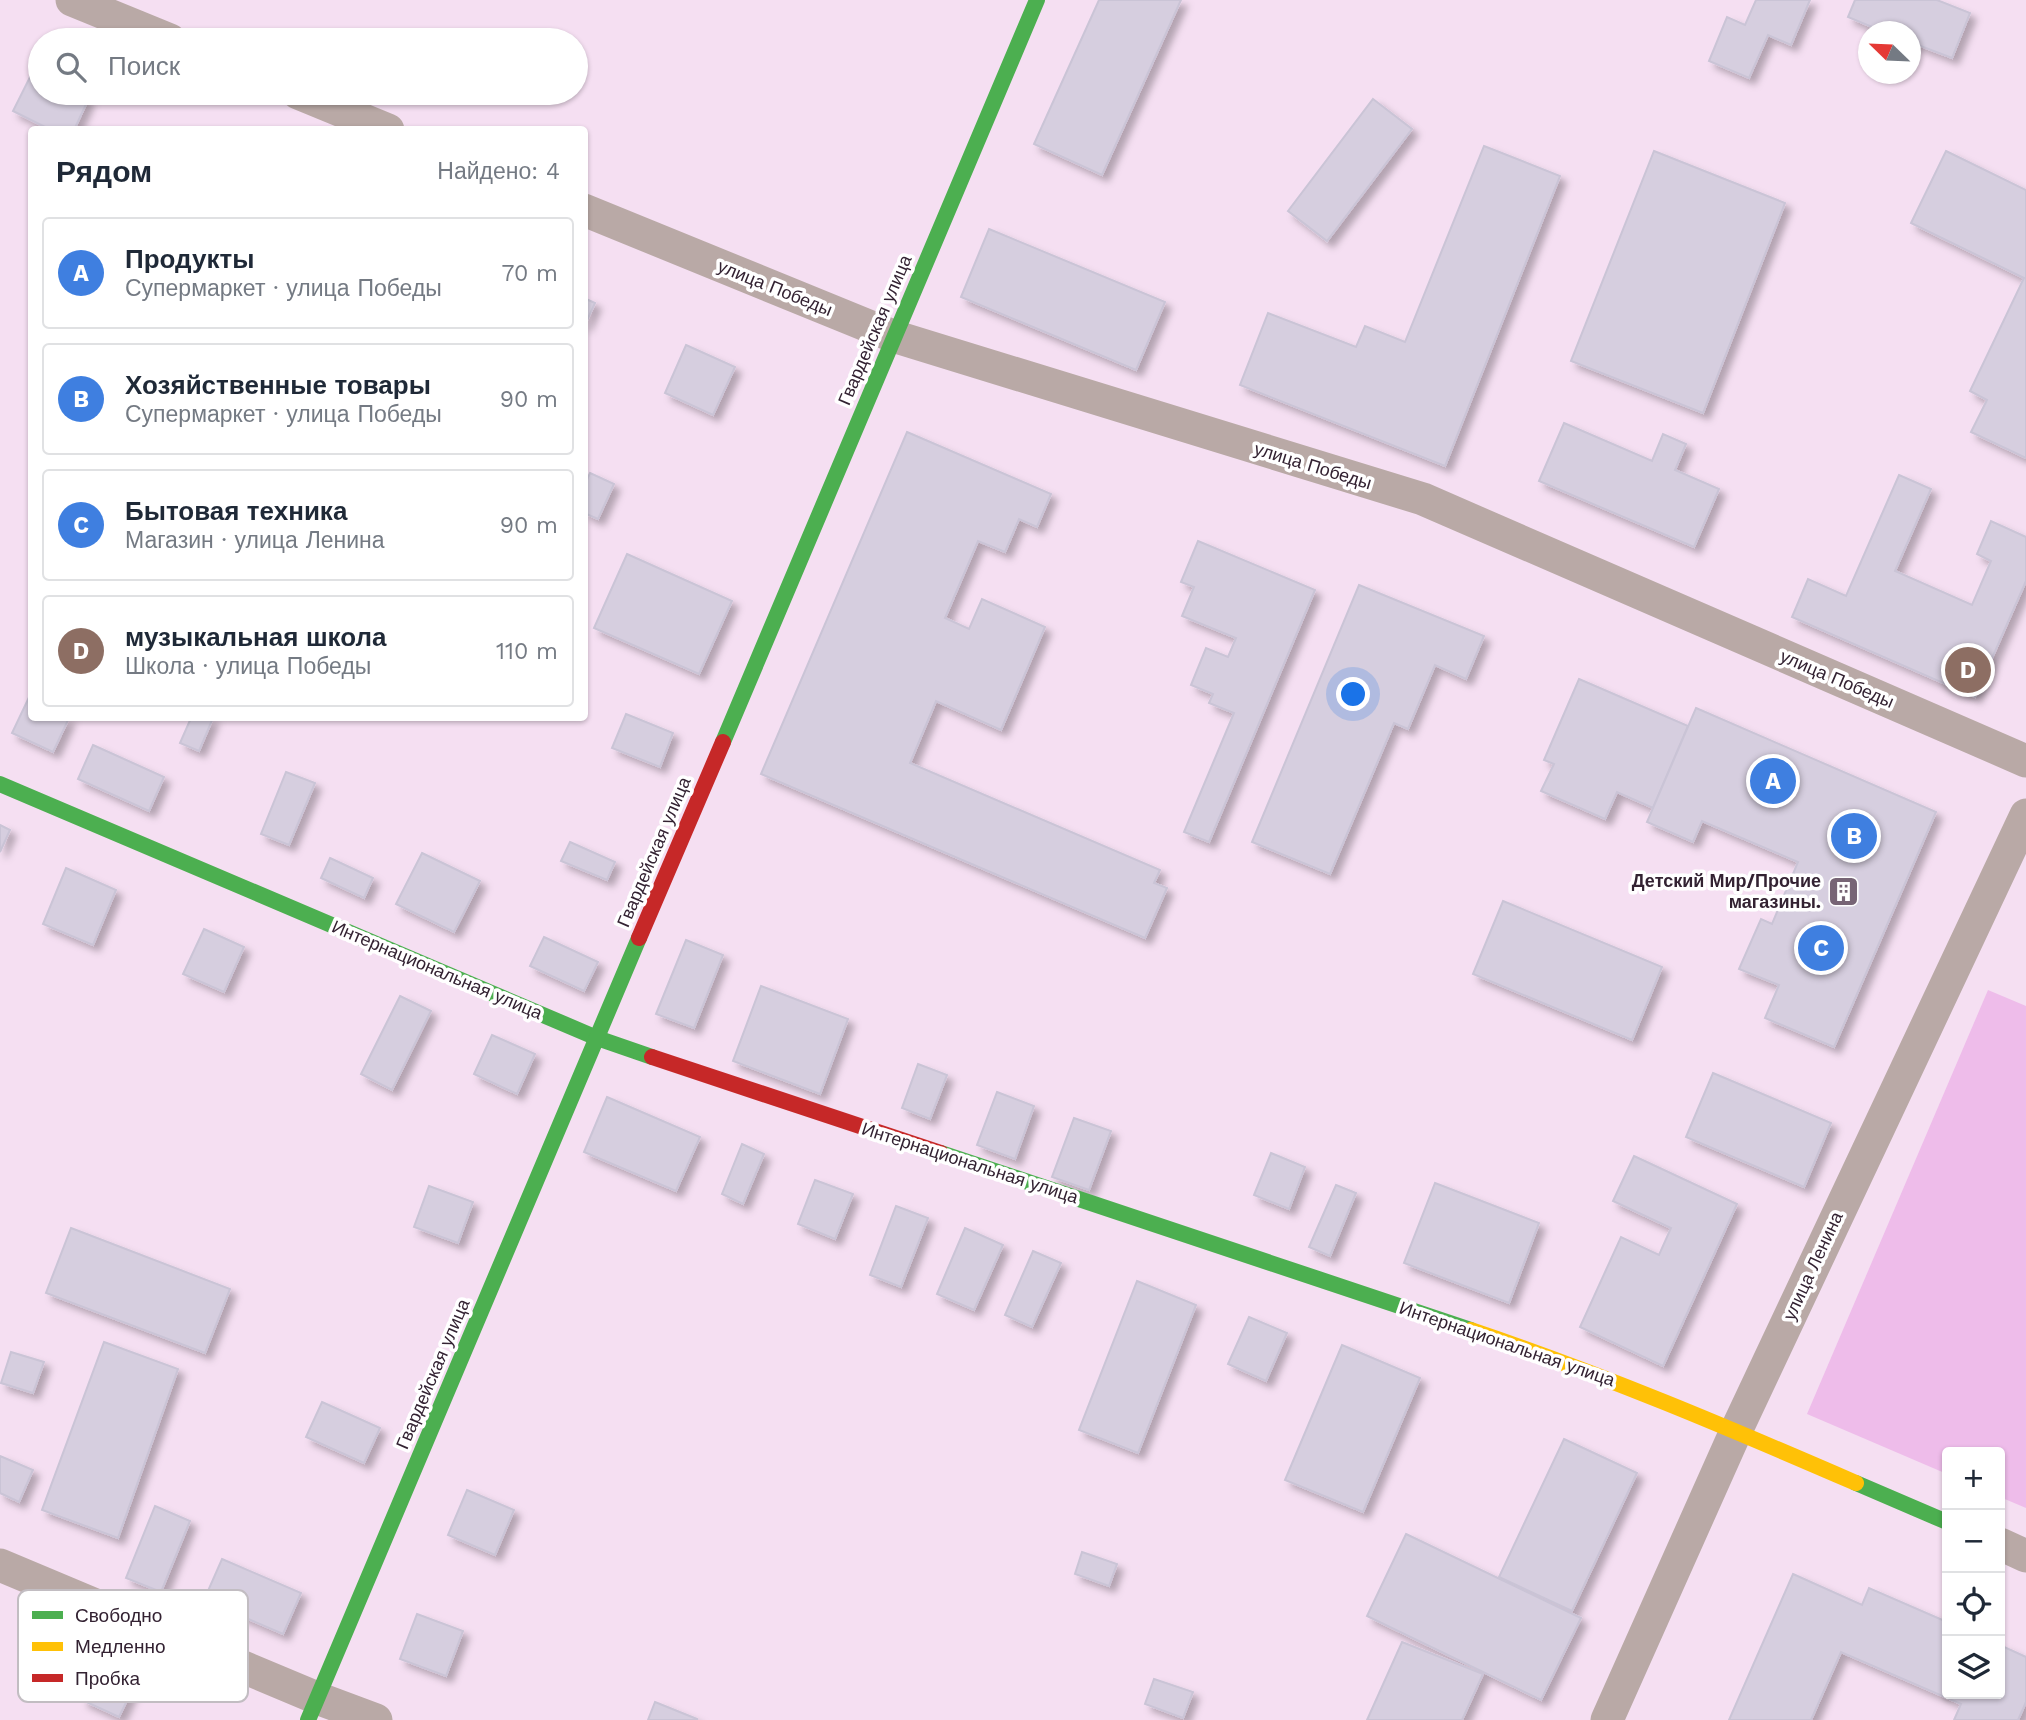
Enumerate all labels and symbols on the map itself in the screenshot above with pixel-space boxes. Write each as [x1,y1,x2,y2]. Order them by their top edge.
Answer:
north arrow [1858,21,1921,84]
street label: Гвардейская улица [833,251,916,408]
street label: улица Победы [715,255,836,320]
street label: улица Победы [1252,438,1374,493]
pin: D [1945,644,1991,696]
street label: улица Победы [1777,645,1897,712]
your location [1336,677,1370,711]
pin: A [1750,755,1796,807]
street label: Гвардейская улица [612,773,695,930]
pin: B [1831,810,1877,862]
place label: Детский Мир/Прочие магазины. [1632,870,1821,912]
building icon: Детский Мир/Прочие магазины. [1827,874,1861,908]
street label: Интернациональная улица [329,916,546,1024]
pin: C [1798,922,1844,974]
street label: Интернациональная улица [859,1118,1082,1208]
street label: улица Ленина [1778,1207,1847,1323]
street label: Гвардейская улица [391,1295,474,1452]
street label: Интернациональная улица [1397,1297,1619,1391]
legend [18,1590,248,1702]
text: Свободно [75,1604,162,1627]
text: Медленно [75,1635,165,1658]
text: Пробка [75,1667,140,1690]

